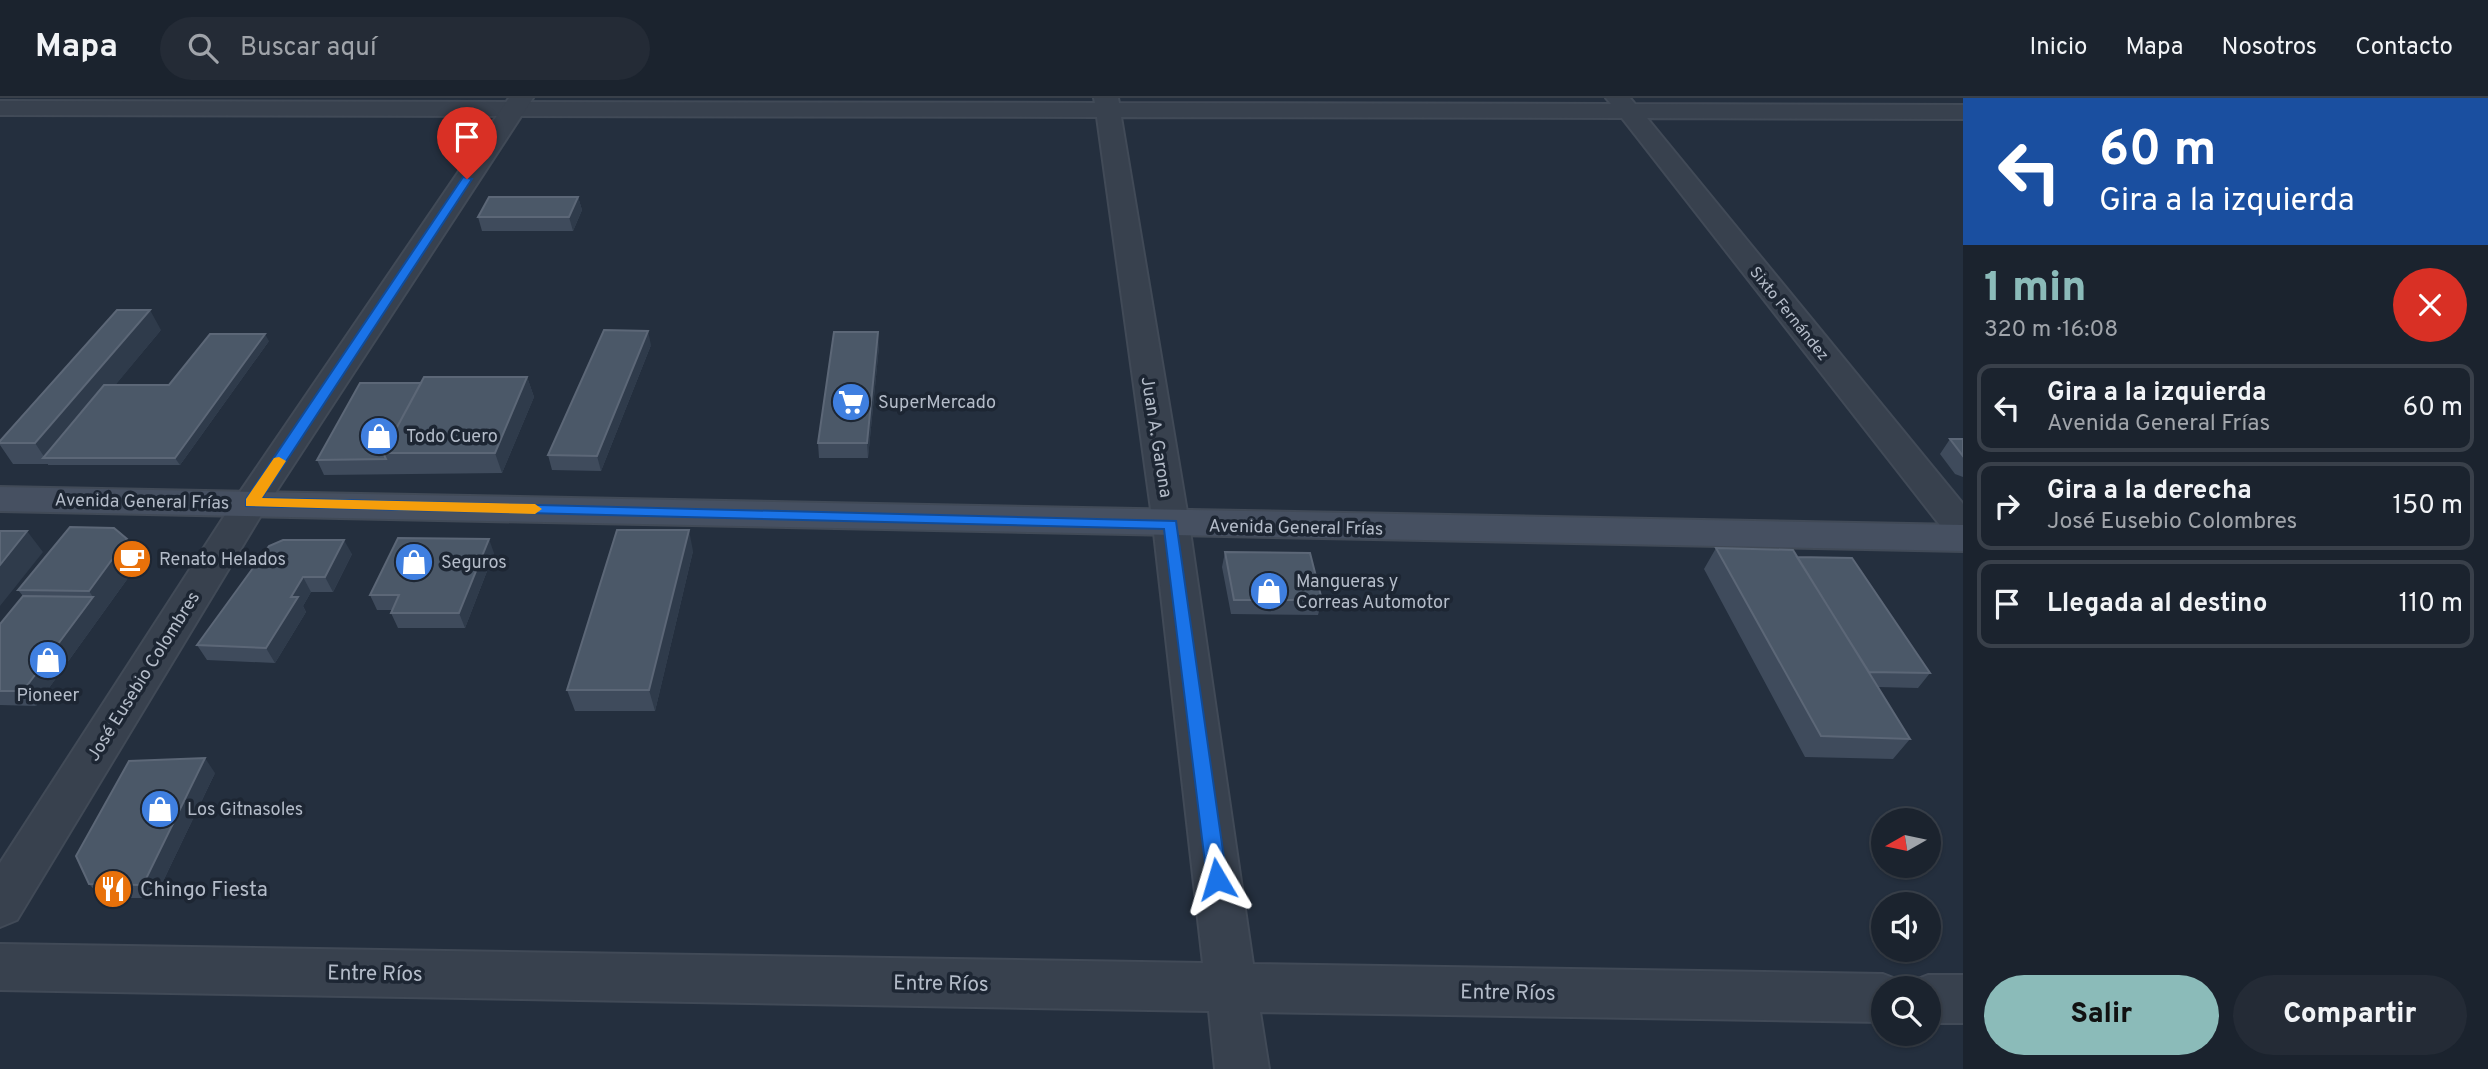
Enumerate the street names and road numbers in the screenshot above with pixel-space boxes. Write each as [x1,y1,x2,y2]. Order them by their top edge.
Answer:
street label: Sixto Fernández [1744,263,1832,365]
street label: Juan A. Garona [1135,375,1176,499]
street label: Avenida General Frías [54,489,229,516]
street label: Avenida General Frías [1208,515,1383,542]
street label: José Eusebio Colombres [83,588,206,766]
street label: Entre Ríos [327,960,423,989]
street label: Entre Ríos [893,970,989,999]
street label: Entre Ríos [1460,979,1556,1008]

